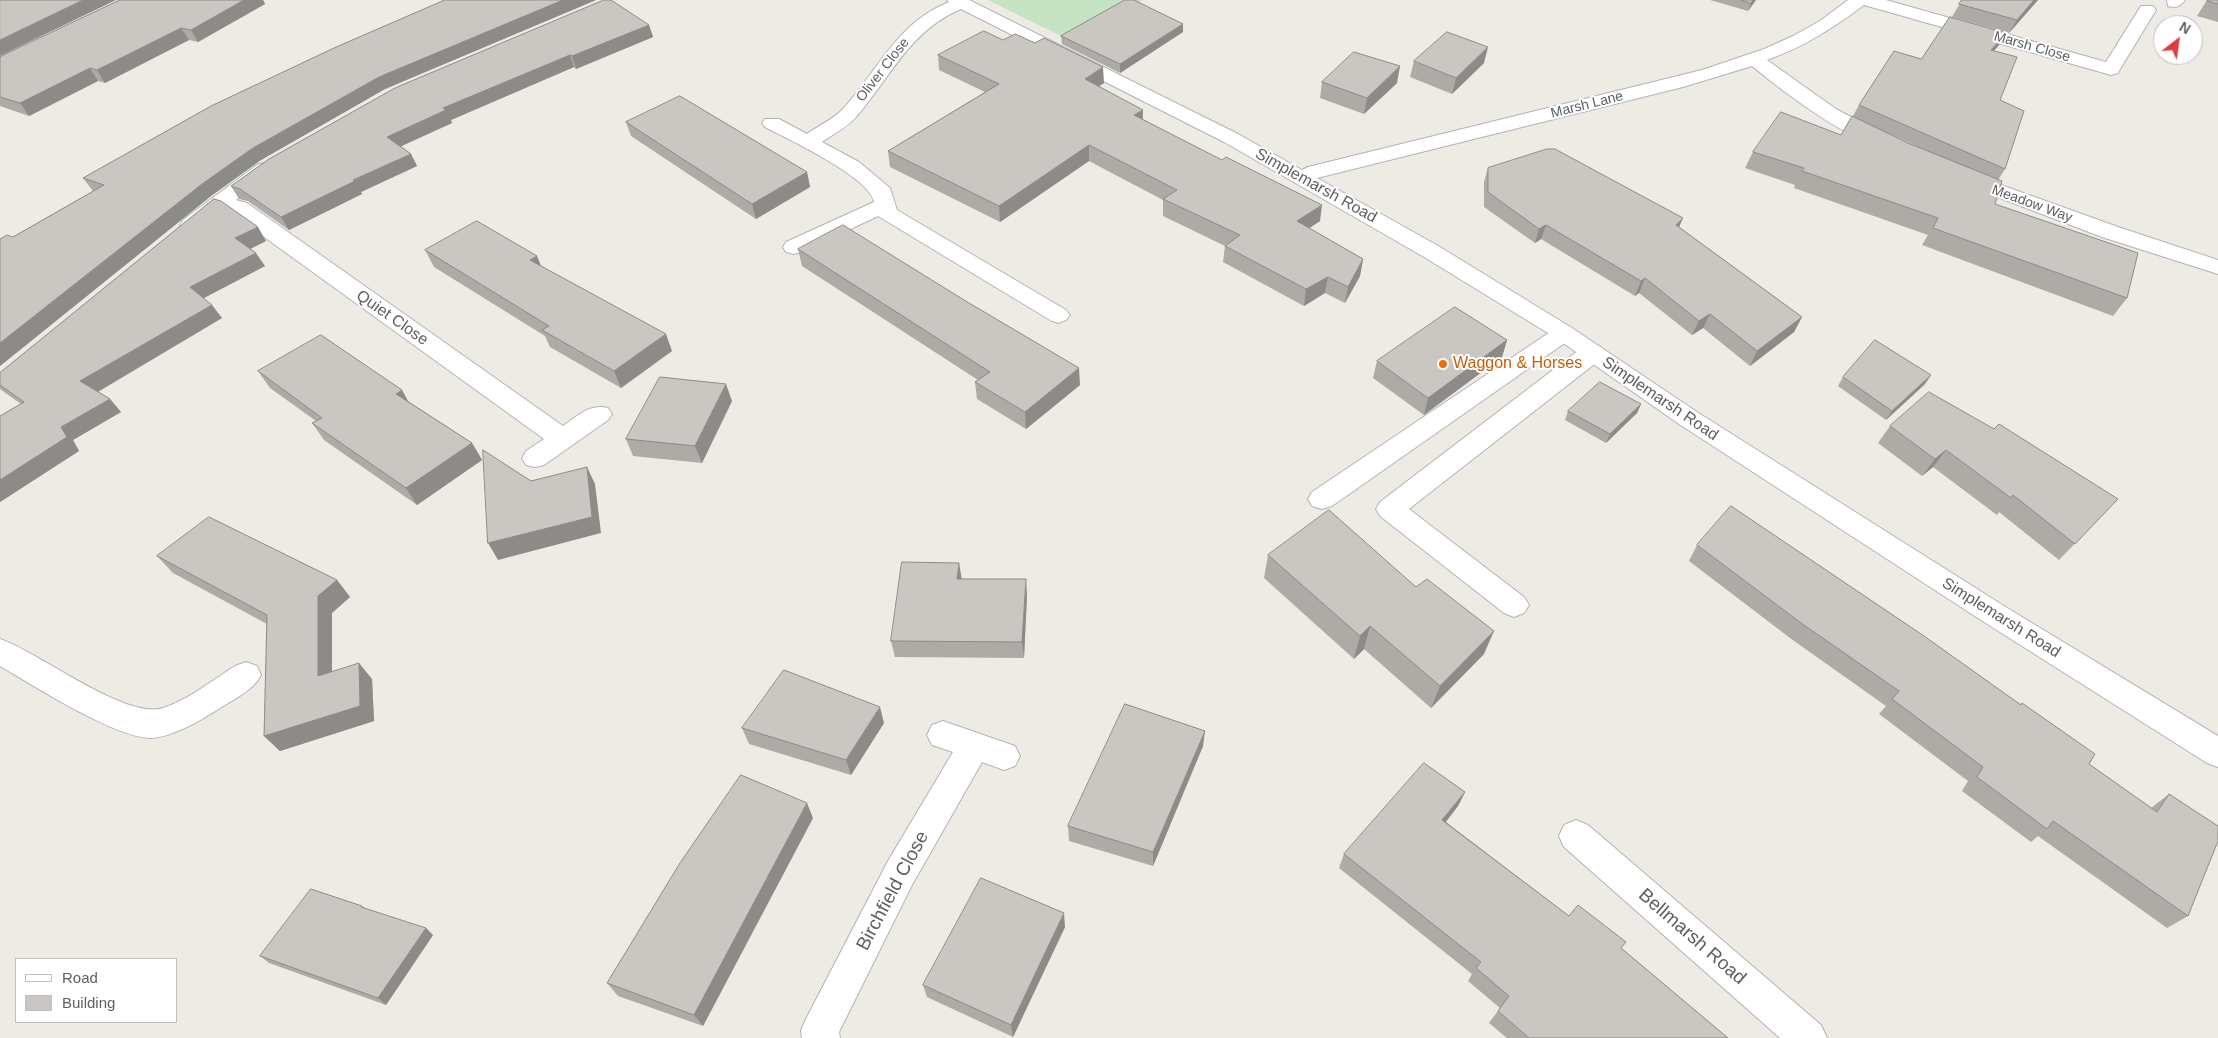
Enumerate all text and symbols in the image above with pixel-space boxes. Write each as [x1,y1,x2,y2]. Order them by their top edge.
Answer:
north arrow [2153,15,2203,65]
text: N [2177,18,2193,37]
street label: Marsh Close [1992,28,2072,66]
street label: Oliver Close [853,35,913,105]
street label: Marsh Lane [1549,88,1625,122]
street label: Simplemarsh Road [1252,145,1380,227]
street label: Meadow Way [1990,182,2074,226]
street label: Quiet Close [352,286,432,350]
street label: Simplemarsh Road [1598,353,1722,445]
place label: Waggon & Horses [1453,354,1582,374]
marker: Waggon & Horses [1437,358,1449,370]
street label: Simplemarsh Road [1938,574,2064,662]
street label: Birchfield Close [852,827,934,955]
street label: Bellmarsh Road [1634,884,1750,990]
legend [15,958,178,1023]
text: Road [62,969,98,986]
text: Building [62,994,115,1011]

